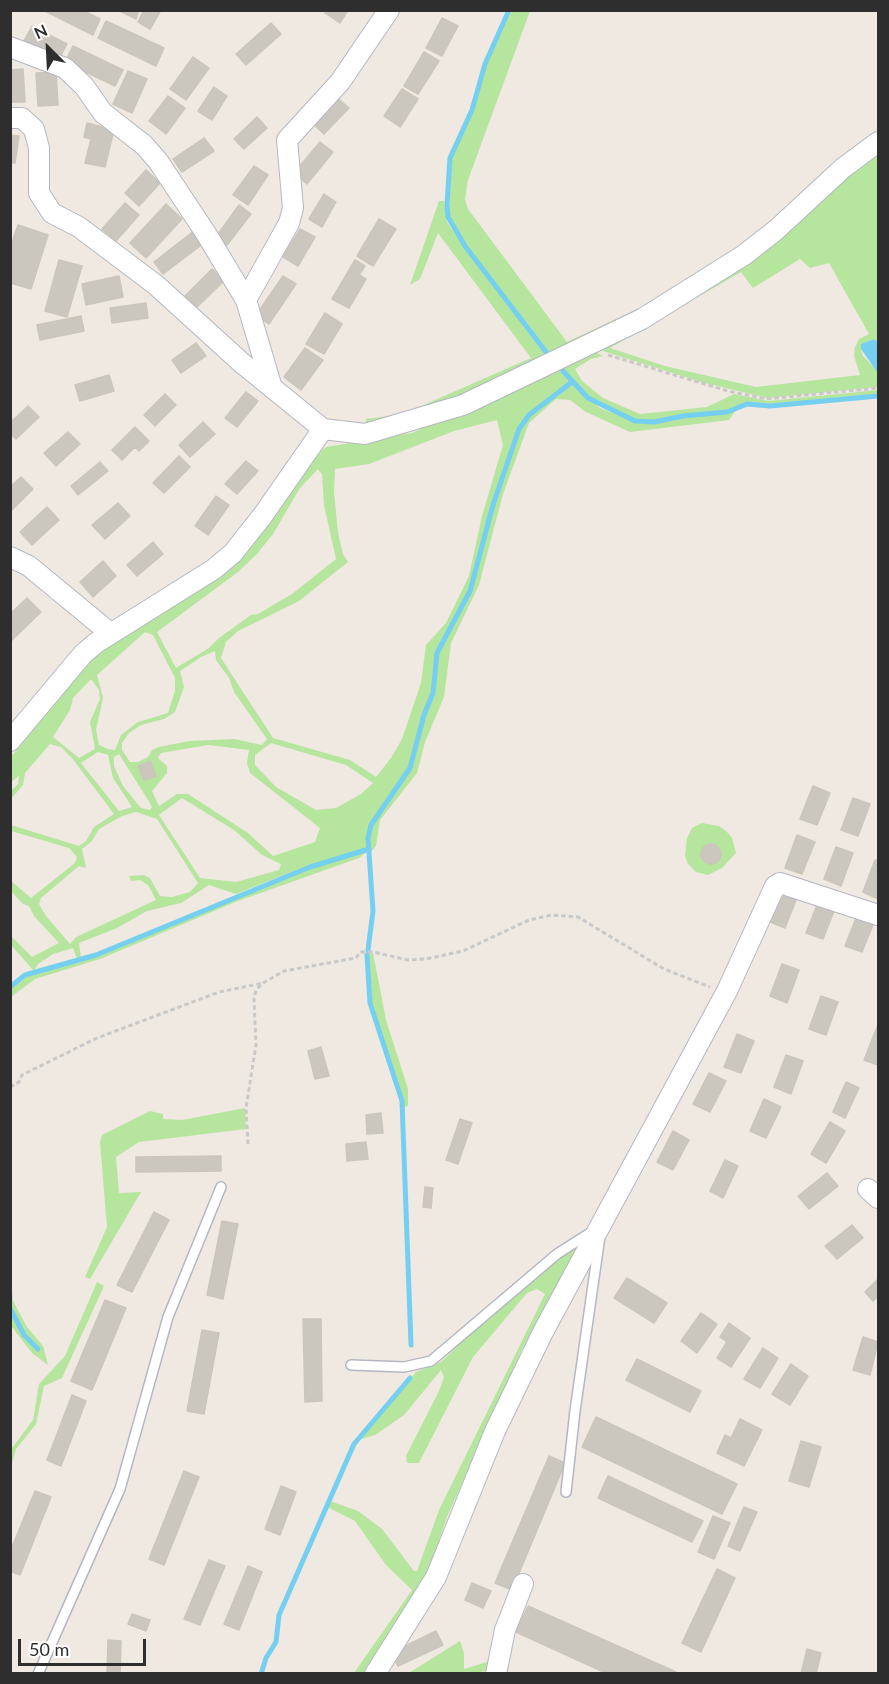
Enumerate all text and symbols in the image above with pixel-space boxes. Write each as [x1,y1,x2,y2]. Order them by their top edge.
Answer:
north arrow [18,18,78,78]
text: N [31,20,50,42]
scale bar [21,1627,148,1665]
text: 50 m [29,1638,69,1660]

